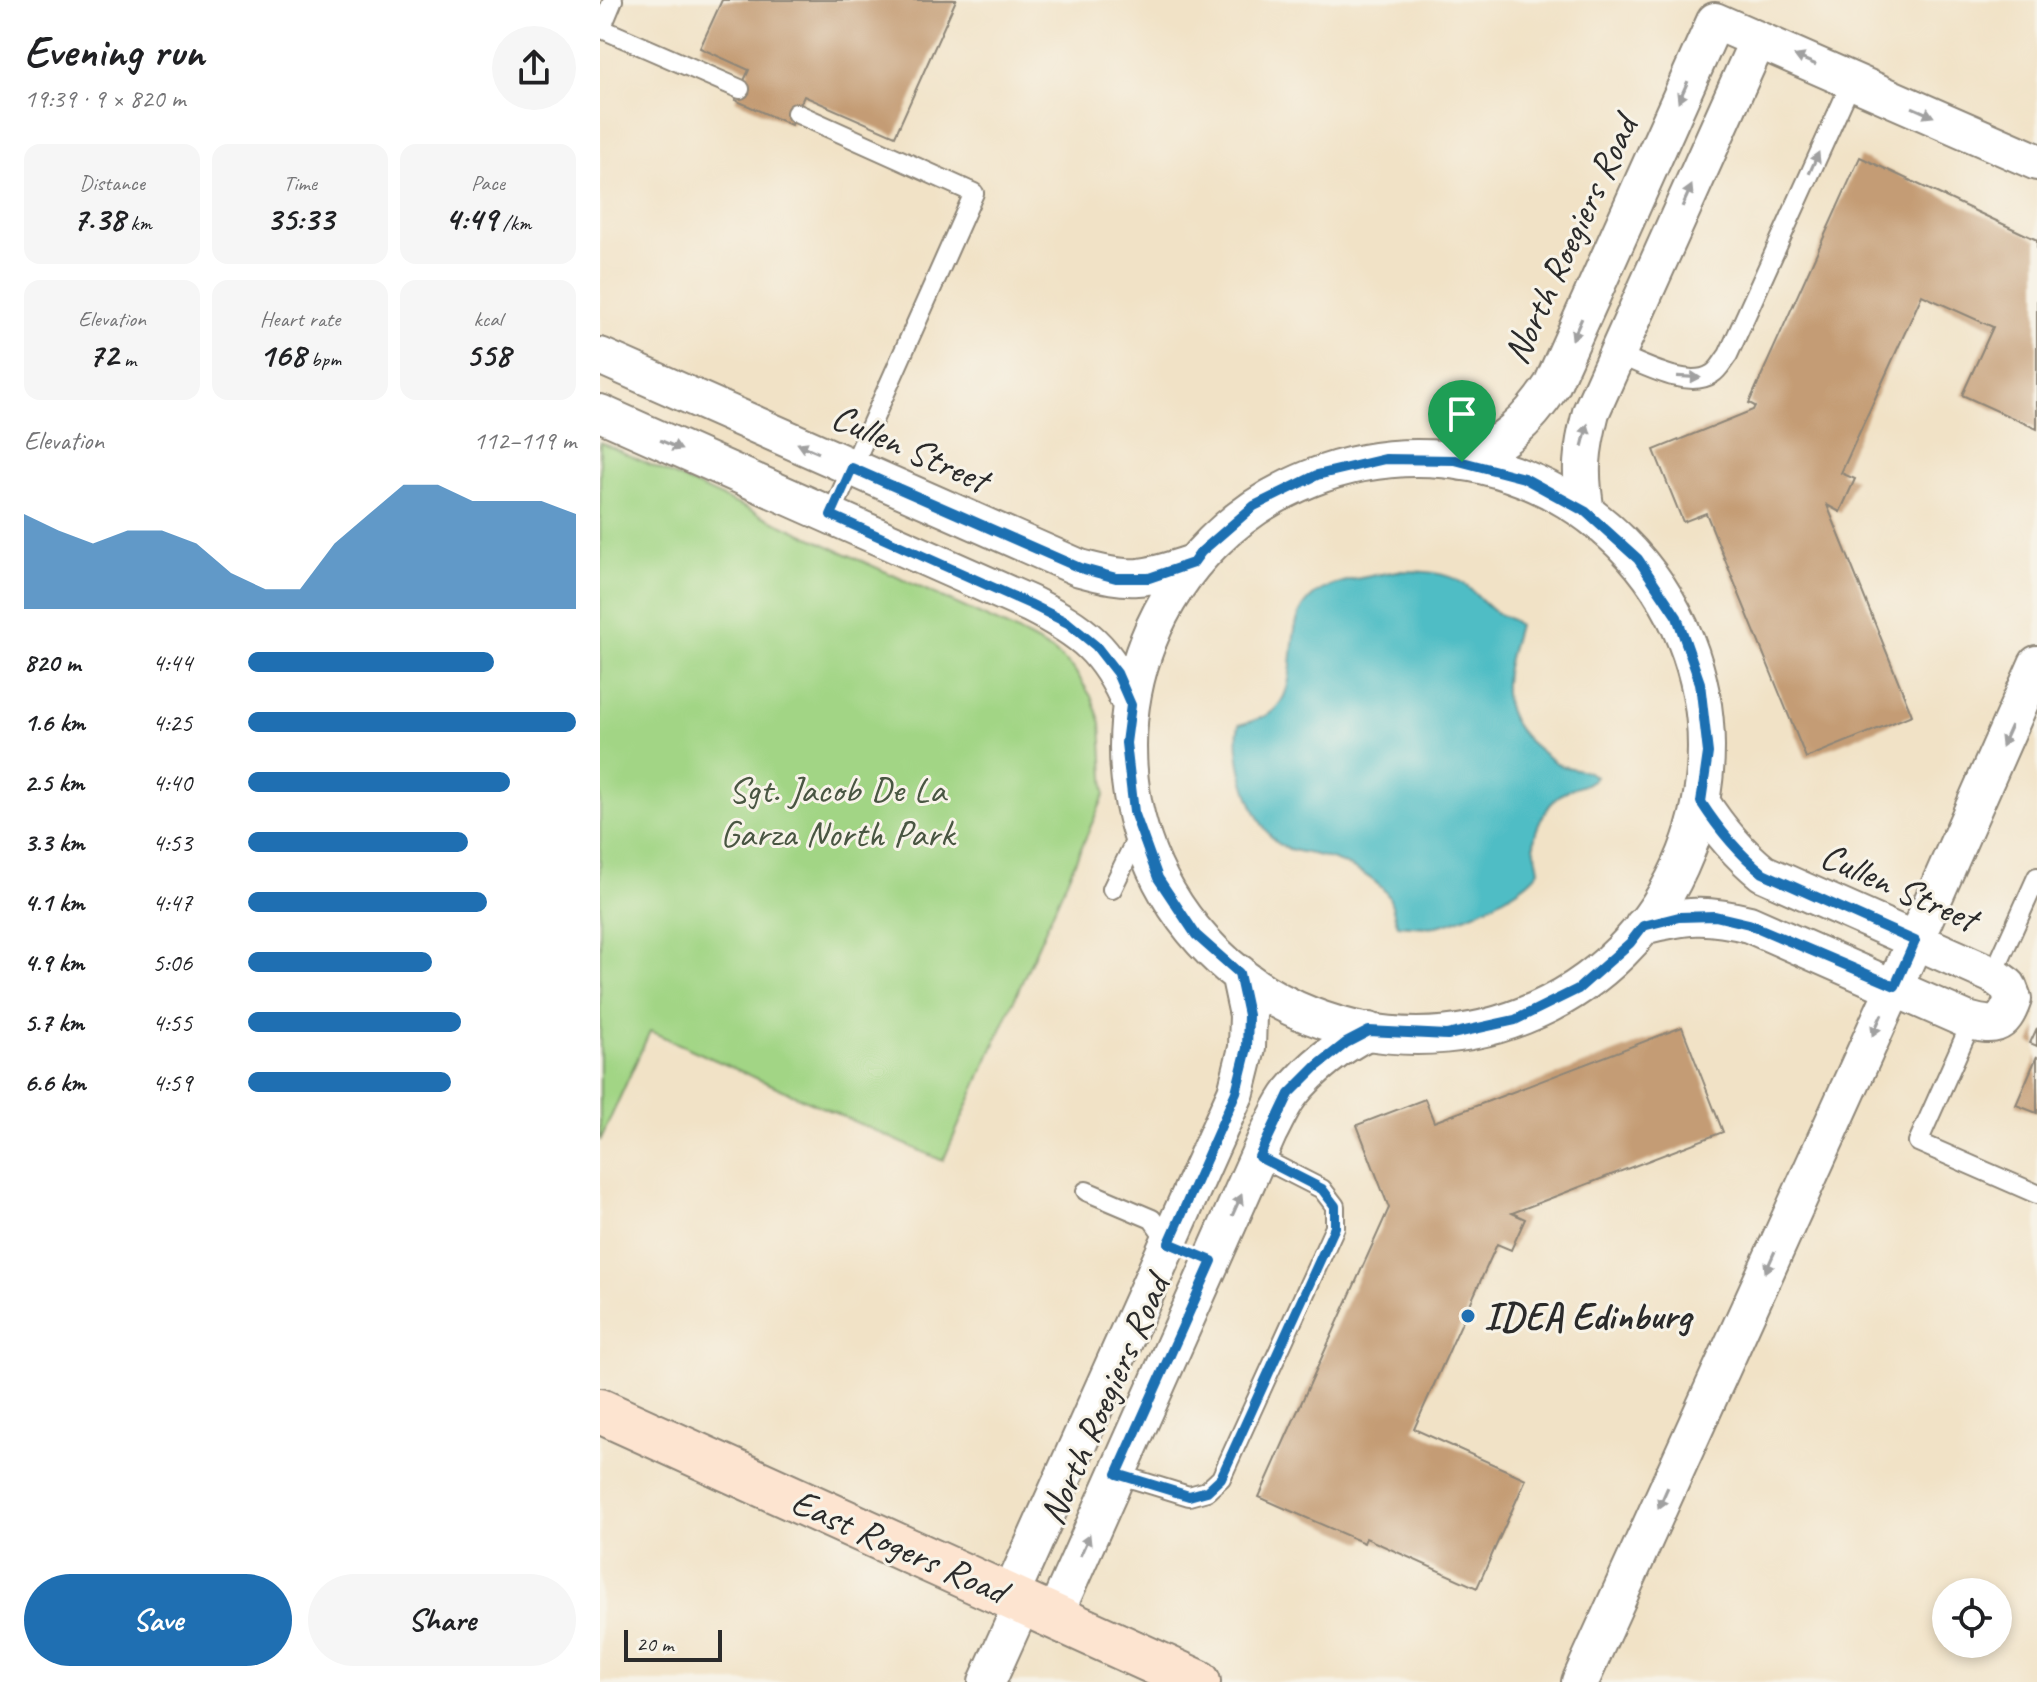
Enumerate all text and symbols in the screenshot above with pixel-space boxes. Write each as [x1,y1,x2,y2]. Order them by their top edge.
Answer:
text: Evening run [24,24,204,79]
button: share [492,26,576,110]
one-way arrow [1793,54,1817,67]
one-way arrow [1677,80,1690,103]
text: 19:39 · 9 × 820 m [24,82,185,115]
street label: North Roegiers Road [1492,103,1650,371]
one-way arrow [1911,105,1935,119]
one-way arrow [1808,151,1821,175]
text: Distance [79,169,145,197]
text: Time [283,169,317,197]
text: Pace [471,169,505,197]
one-way arrow [1681,184,1694,208]
text: 7.38 [72,197,125,240]
text: 35:33 [266,197,334,240]
text: 4:49 [445,197,497,240]
text: km [125,209,152,237]
text: /km [497,209,531,237]
text: Elevation [78,305,146,333]
text: Heart rate [260,305,340,333]
text: kcal [473,305,503,333]
one-way arrow [1570,317,1584,341]
text: 72 [88,333,118,376]
text: 168 [259,333,306,376]
text: 558 [466,333,510,376]
text: m [118,345,136,373]
text: bpm [306,345,341,373]
one-way arrow [1677,371,1703,384]
pin [1428,380,1496,462]
icon: arrive [1440,392,1484,436]
street label: Cullen Street [824,393,1000,505]
one-way arrow [1580,422,1592,447]
text: Elevation [24,424,104,457]
text: 112–119 m [473,424,576,457]
one-way arrow [660,438,683,452]
one-way arrow [796,442,820,455]
text: 820 m [24,646,80,679]
text: 4:44 [152,646,192,679]
text: 1.6 km [24,706,85,739]
text: 4:25 [152,706,192,739]
one-way arrow [1999,724,2012,748]
text: 2.5 km [24,766,84,799]
text: 4:40 [152,766,192,799]
park label: Sgt. Jacob De La Garza North Park [720,766,957,857]
text: 3.3 km [24,826,84,859]
text: 4:53 [152,826,192,859]
street label: Cullen Street [1813,832,1989,944]
text: 4.1 km [24,886,84,919]
text: 4:47 [152,886,192,919]
text: 4.9 km [24,946,84,979]
text: 5:06 [152,946,192,979]
text: 5.7 km [24,1006,84,1039]
text: 4:55 [152,1006,192,1039]
one-way arrow [1871,1013,1884,1036]
text: 6.6 km [24,1066,86,1099]
text: 4:59 [152,1066,192,1099]
one-way arrow [1230,1193,1244,1217]
one-way arrow [1764,1250,1777,1273]
street label: North Roegiers Road [1028,1263,1182,1532]
place label: IDEA Edinburg [1484,1293,1694,1340]
marker: IDEA Edinburg [1459,1307,1477,1325]
street label: East Rogers Road [784,1478,1018,1616]
one-way arrow [1656,1487,1670,1510]
one-way arrow [1079,1533,1092,1557]
button: Save [24,1574,292,1666]
button: Share [308,1574,576,1666]
map controls [1932,1578,2012,1658]
button: locate [1932,1578,2012,1658]
scale bar [624,1626,722,1662]
text: 20 m [636,1630,673,1658]

